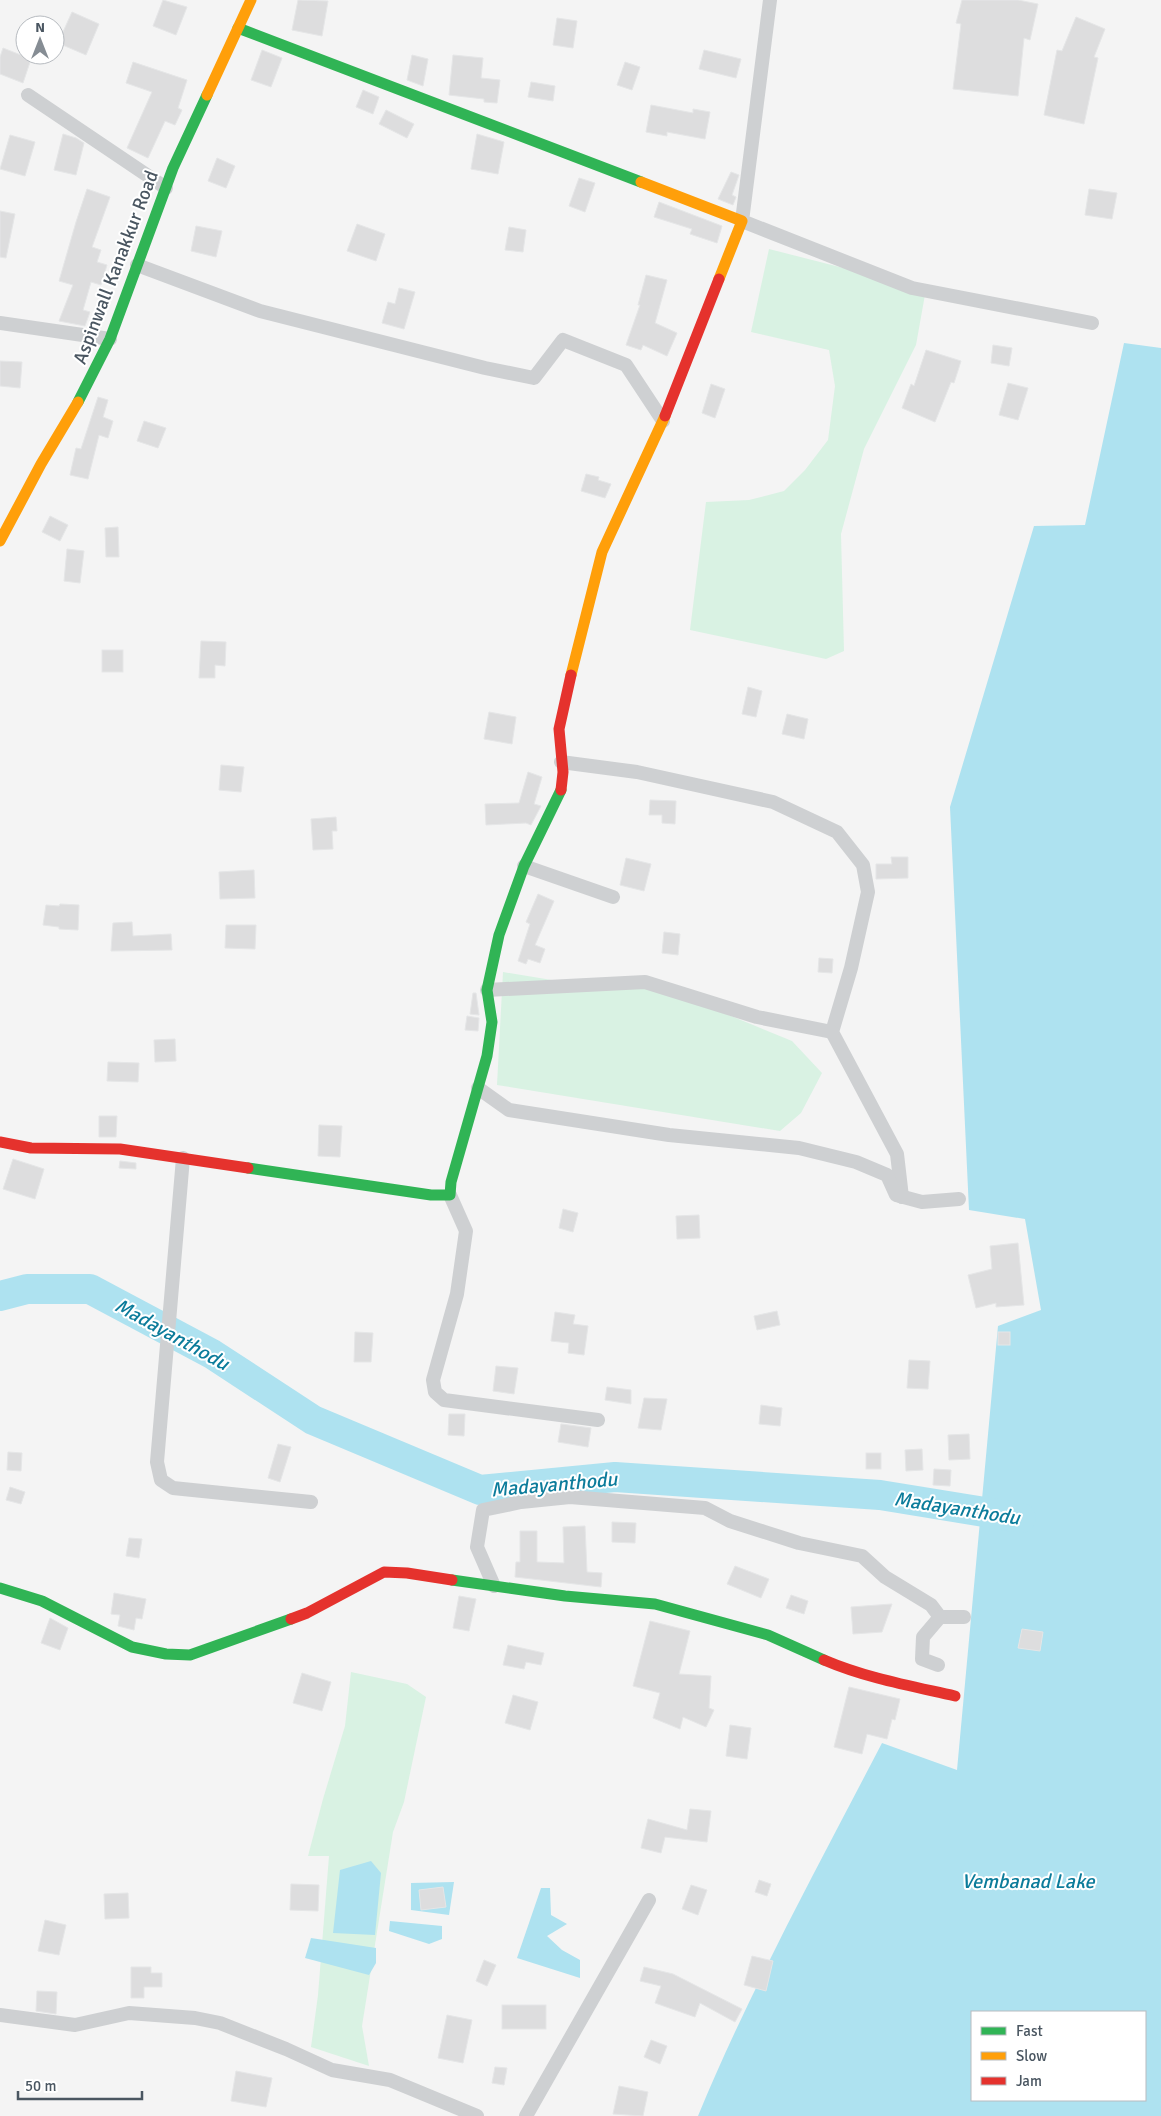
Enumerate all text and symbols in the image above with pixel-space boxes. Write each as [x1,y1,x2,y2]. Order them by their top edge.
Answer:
north arrow [15,15,65,65]
text: N [35,19,45,36]
street label: Aspinwall Kanakkur Road [68,167,164,368]
water label: Madayanthodu [110,1293,234,1377]
water label: Madayanthodu [490,1466,619,1502]
water label: Madayanthodu [892,1486,1022,1531]
water label: Vembanad Lake [961,1869,1096,1894]
legend [971,2011,1146,2101]
text: Fast [1016,2022,1043,2040]
text: Slow [1016,2047,1047,2065]
scale bar [18,2068,141,2100]
text: Jam [1016,2072,1042,2090]
text: 50 m [25,2077,56,2095]

